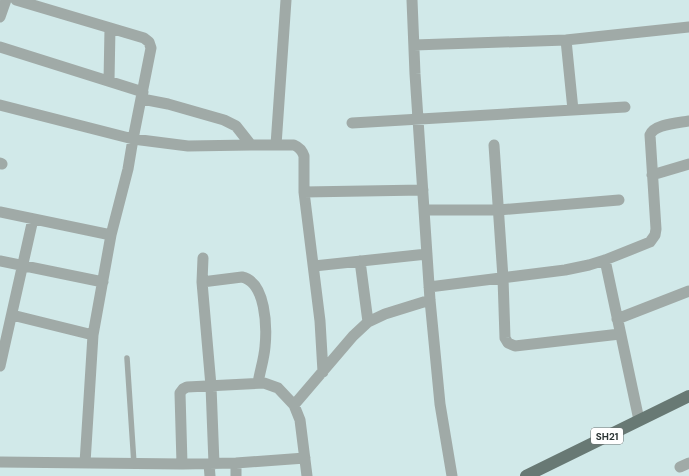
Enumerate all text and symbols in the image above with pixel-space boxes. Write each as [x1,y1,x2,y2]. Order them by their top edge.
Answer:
road number: SH21 [591,428,623,444]

